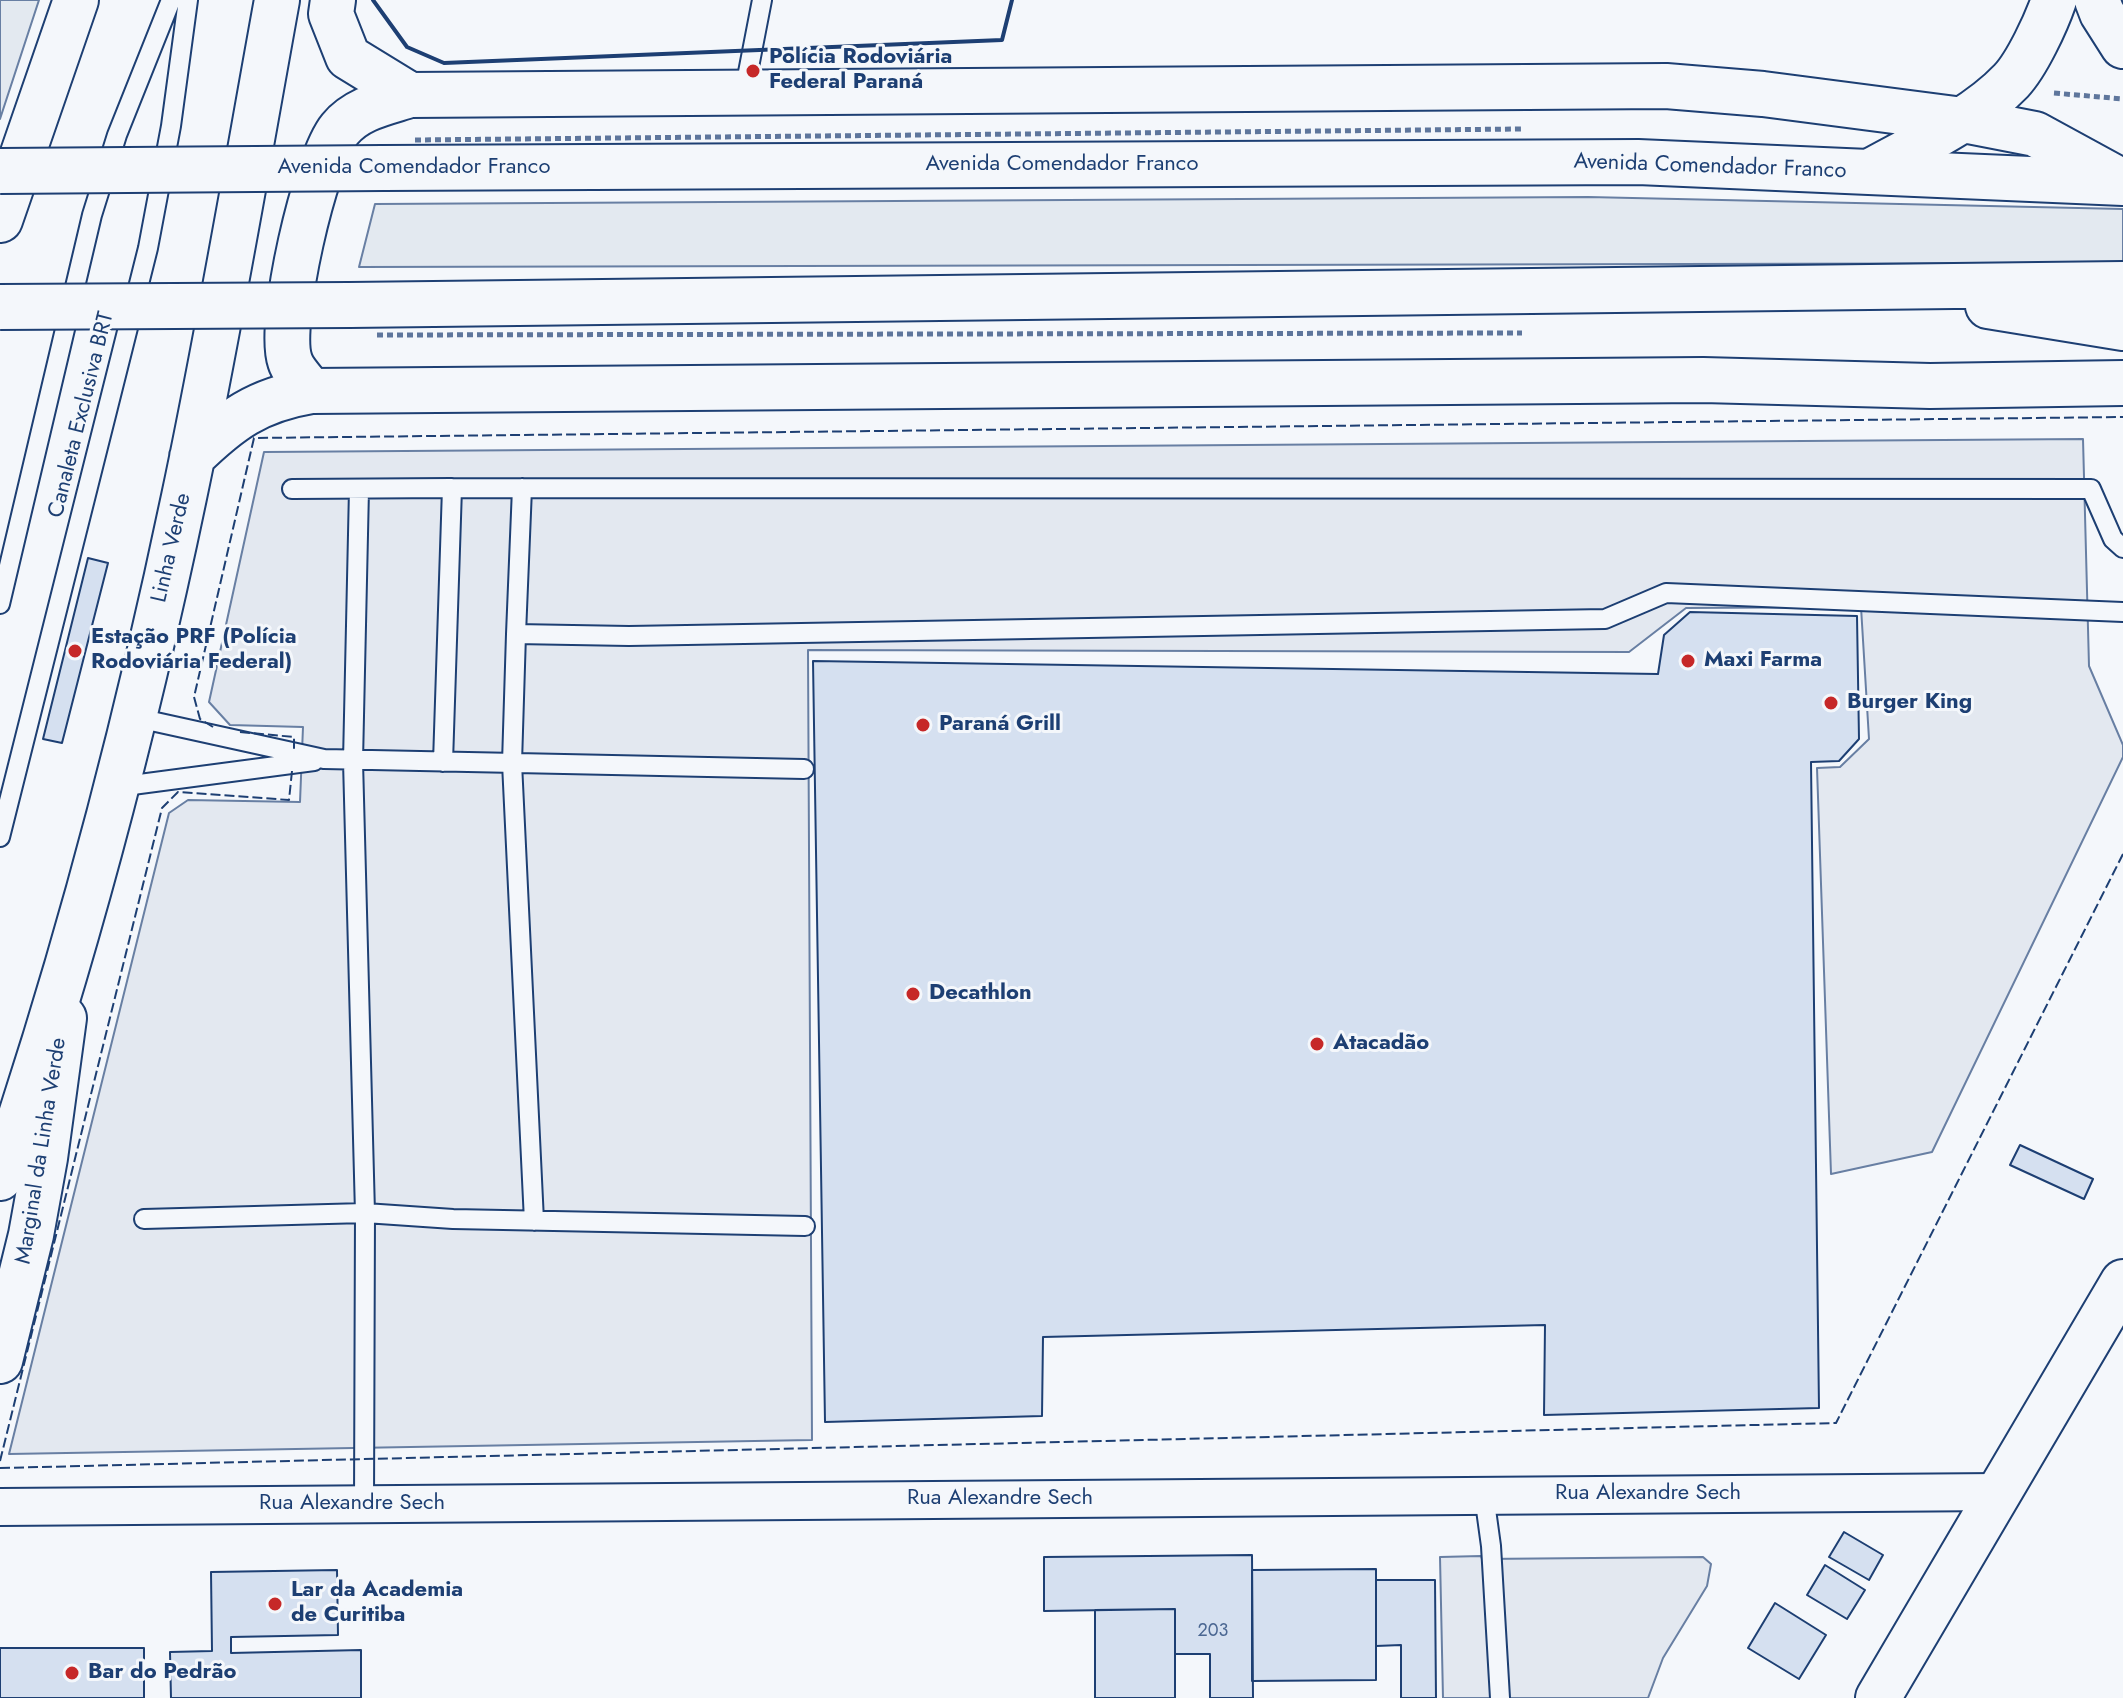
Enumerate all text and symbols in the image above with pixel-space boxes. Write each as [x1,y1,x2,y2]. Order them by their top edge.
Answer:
place label: Polícia Rodoviária Federal Paraná [769,45,952,96]
marker: Polícia Rodoviária Federal Paraná [744,62,762,80]
street label: Avenida Comendador Franco [1573,149,1847,185]
street label: Avenida Comendador Franco [926,152,1198,178]
street label: Avenida Comendador Franco [278,155,550,181]
street label: Canaleta Exclusiva BRT [44,309,120,521]
street label: Linha Verde [147,491,197,605]
place label: Estação PRF (Polícia Rodoviária Federal) [91,625,297,676]
marker: Estação PRF (Polícia Rodoviária Federal) [66,642,84,660]
place label: Maxi Farma [1704,648,1822,674]
marker: Maxi Farma [1679,652,1697,670]
place label: Burger King [1847,690,1972,716]
marker: Burger King [1822,694,1840,712]
place label: Paraná Grill [939,712,1061,738]
marker: Paraná Grill [914,716,932,734]
place label: Decathlon [929,981,1032,1007]
marker: Decathlon [904,985,922,1003]
place label: Atacadão [1333,1031,1429,1057]
marker: Atacadão [1308,1035,1326,1053]
street label: Marginal da Linha Verde [11,1036,73,1266]
street label: Rua Alexandre Sech [1555,1481,1741,1507]
street label: Rua Alexandre Sech [907,1486,1093,1512]
street label: Rua Alexandre Sech [259,1491,445,1517]
place label: Lar da Academia de Curitiba [291,1578,463,1630]
marker: Lar da Academia de Curitiba [266,1595,284,1613]
house number: 203 [1198,1621,1228,1643]
place label: Bar do Pedrão [88,1660,236,1686]
marker: Bar do Pedrão [63,1664,81,1682]

